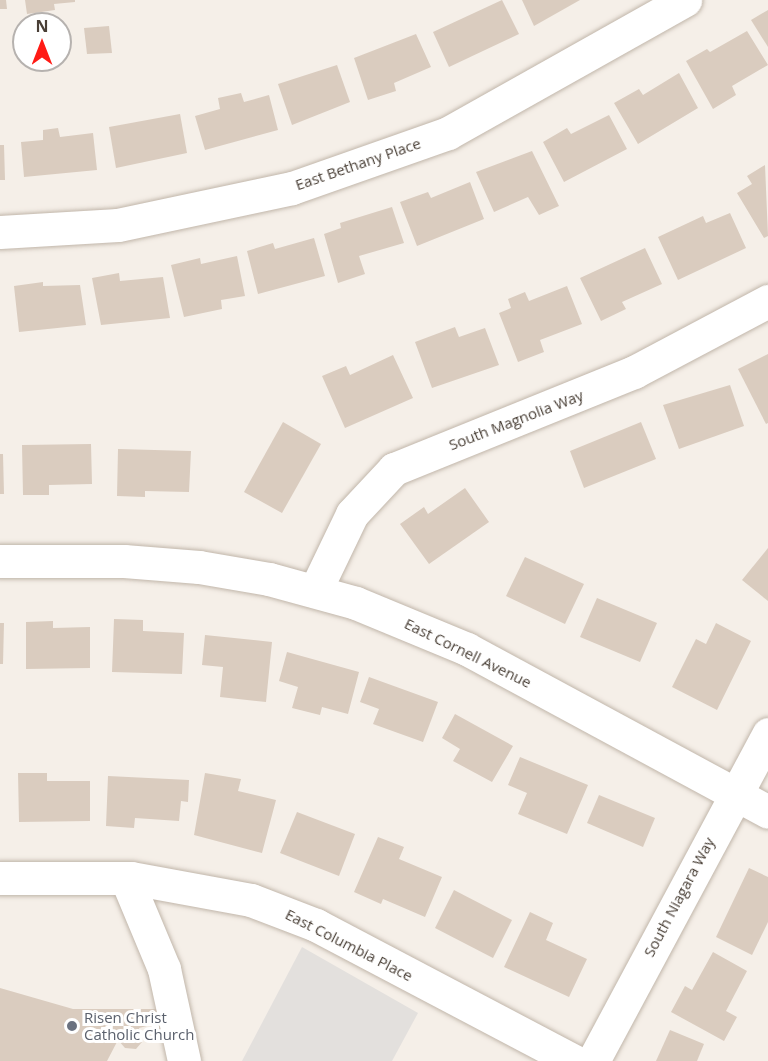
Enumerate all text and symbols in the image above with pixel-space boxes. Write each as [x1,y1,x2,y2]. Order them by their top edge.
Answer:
north arrow [12,12,72,72]
text: N [35,15,49,37]
street label: East Bethany Place [293,134,423,194]
street label: South Magnolia Way [446,386,586,454]
street label: East Cornell Avenue [402,614,534,692]
street label: South Niagara Way [640,834,718,960]
street label: East Columbia Place [282,905,416,985]
place label: Risen Christ Catholic Church [84,1008,194,1043]
marker: Risen Christ Catholic Church [65,1019,79,1033]

